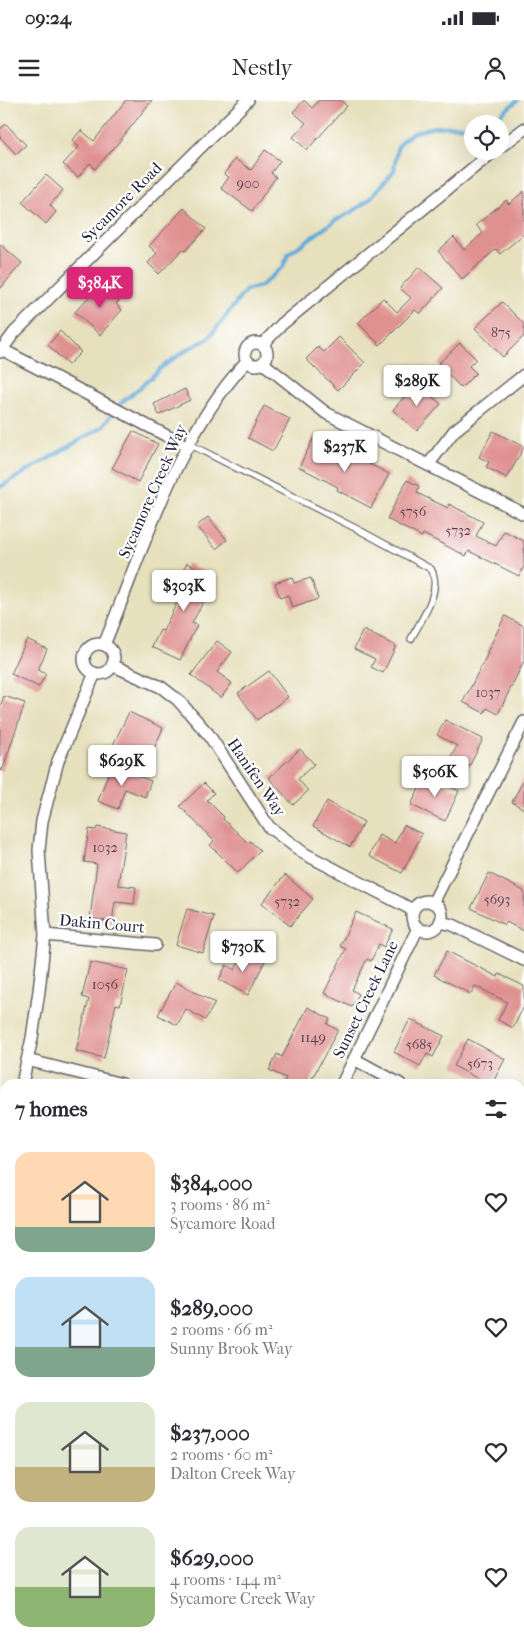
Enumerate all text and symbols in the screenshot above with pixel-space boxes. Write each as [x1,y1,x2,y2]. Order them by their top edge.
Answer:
text: 09:24 [25,7,71,29]
icon: menu [15,54,43,82]
icon: person [481,54,509,82]
text: Nestly [232,55,292,81]
map controls [464,115,509,160]
button: locate [464,115,509,160]
street label: Sycamore Road [77,158,166,246]
house number: 900 [237,175,259,192]
pin: $384K [65,266,135,309]
text: $384K [78,273,122,292]
house number: 875 [491,324,511,341]
pin: $289K [382,364,452,407]
text: $289K [394,371,440,390]
street label: Sycamore Creek Way [114,421,191,561]
pin: $237K [310,430,380,473]
text: $237K [324,437,366,456]
house number: 5756 [400,503,427,520]
house number: 5732 [445,522,471,539]
pin: $303K [149,570,219,612]
text: $303K [163,576,205,595]
house number: 1037 [475,684,501,701]
street label: Hanifen Way [224,735,290,820]
pin: $629K [87,744,157,787]
text: $629K [99,751,145,770]
pin: $506K [400,756,470,798]
text: $506K [413,762,457,781]
house number: 1032 [92,839,118,856]
house number: 5693 [484,891,510,908]
house number: 5732 [274,893,300,910]
street label: Dakin Court [58,910,146,937]
pin: $730K [208,930,278,973]
text: $730K [221,937,265,956]
street label: Sunset Creek Lane [329,937,402,1061]
house number: 1056 [92,976,119,993]
house number: 1149 [300,1029,326,1046]
house number: 5685 [406,1036,432,1053]
house number: 5673 [467,1055,493,1072]
icon: filters [482,1095,510,1123]
text: 7 homes [15,1097,87,1121]
text: $384,000 [170,1171,253,1195]
icon: home [55,1172,115,1232]
icon: heart [482,1188,510,1216]
text: 3 rooms · 86 m² [170,1195,270,1214]
text: Sycamore Road [170,1214,276,1233]
text: $289,000 [170,1296,253,1320]
icon: home [55,1297,115,1357]
icon: heart [482,1313,510,1341]
text: 2 rooms · 66 m² [170,1320,272,1339]
text: Sunny Brook Way [170,1339,292,1358]
text: $237,000 [170,1421,250,1445]
icon: home [55,1422,115,1482]
icon: heart [482,1438,510,1466]
text: 2 rooms · 60 m² [170,1445,273,1464]
text: Dalton Creek Way [170,1464,296,1483]
text: $629,000 [170,1546,254,1570]
icon: home [55,1547,115,1607]
icon: heart [482,1563,510,1591]
text: 4 rooms · 144 m² [170,1570,281,1589]
text: Sycamore Creek Way [170,1589,315,1608]

